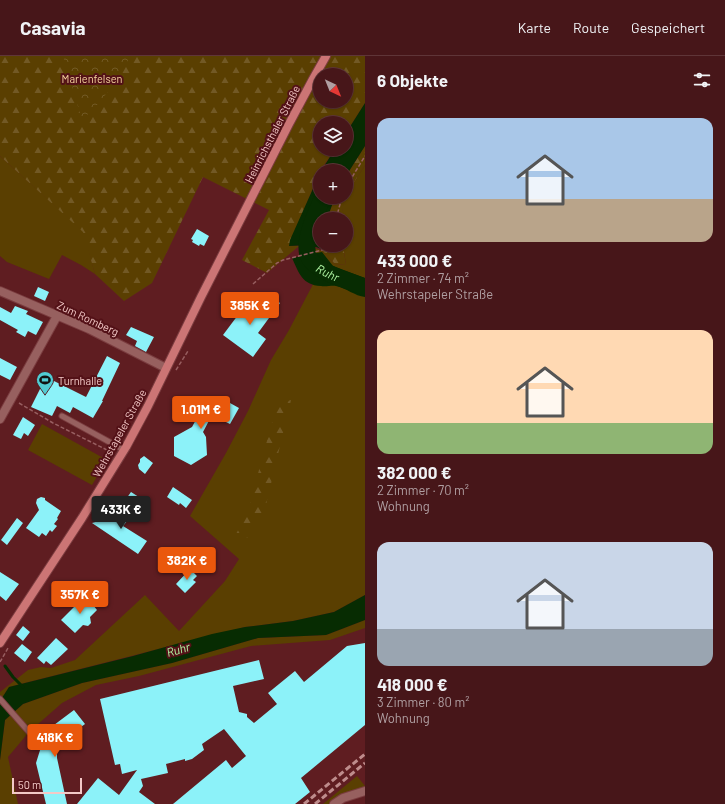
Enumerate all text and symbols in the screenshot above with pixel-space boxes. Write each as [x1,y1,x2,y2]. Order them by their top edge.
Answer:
text: Casavia [20,16,86,39]
text: Karte [518,19,551,36]
text: Route [573,19,609,36]
text: Gespeichert [631,19,705,36]
north arrow [313,68,353,108]
map controls [313,68,353,252]
icon: filters [691,69,713,91]
text: 6 Objekte [377,70,448,90]
park label: Marienfelsen [62,72,123,85]
street label: Heinrichsthaler Straße [242,83,302,185]
button: layers [313,116,353,156]
icon: home [509,144,581,216]
button: + [313,164,353,204]
button: − [313,212,353,252]
text: 433 000 € [377,250,452,270]
water label: Ruhr [314,261,342,284]
text: 2 Zimmer · 74 m² [377,270,469,286]
text: Wehrstapeler Straße [377,286,493,302]
pin: 385K € [217,292,283,326]
text: 385K € [230,297,270,313]
street label: Zum Romberg [55,298,121,338]
icon: home [509,356,581,428]
sports icon: Turnhalle [35,370,55,395]
place label: Turnhalle [58,374,102,387]
street label: Wehrstapeler Straße [89,387,149,479]
pin: 1.01M € [164,396,238,430]
text: 1.01M € [181,401,221,417]
text: 382 000 € [377,462,452,482]
text: 2 Zimmer · 70 m² [377,482,469,498]
pin: 433K € [88,496,154,530]
text: Wohnung [377,498,430,514]
text: 433K € [101,501,141,517]
pin: 382K € [154,547,220,581]
text: 382K € [167,552,207,568]
icon: home [509,568,581,640]
pin: 357K € [47,581,113,615]
text: 357K € [60,586,100,602]
water label: Ruhr [165,639,192,659]
text: 418 000 € [377,674,448,694]
text: 3 Zimmer · 80 m² [377,694,469,710]
text: Wohnung [377,710,430,726]
pin: 418K € [22,724,88,758]
text: 418K € [36,729,74,745]
scale bar [12,776,82,795]
text: 50 m [18,778,41,791]

